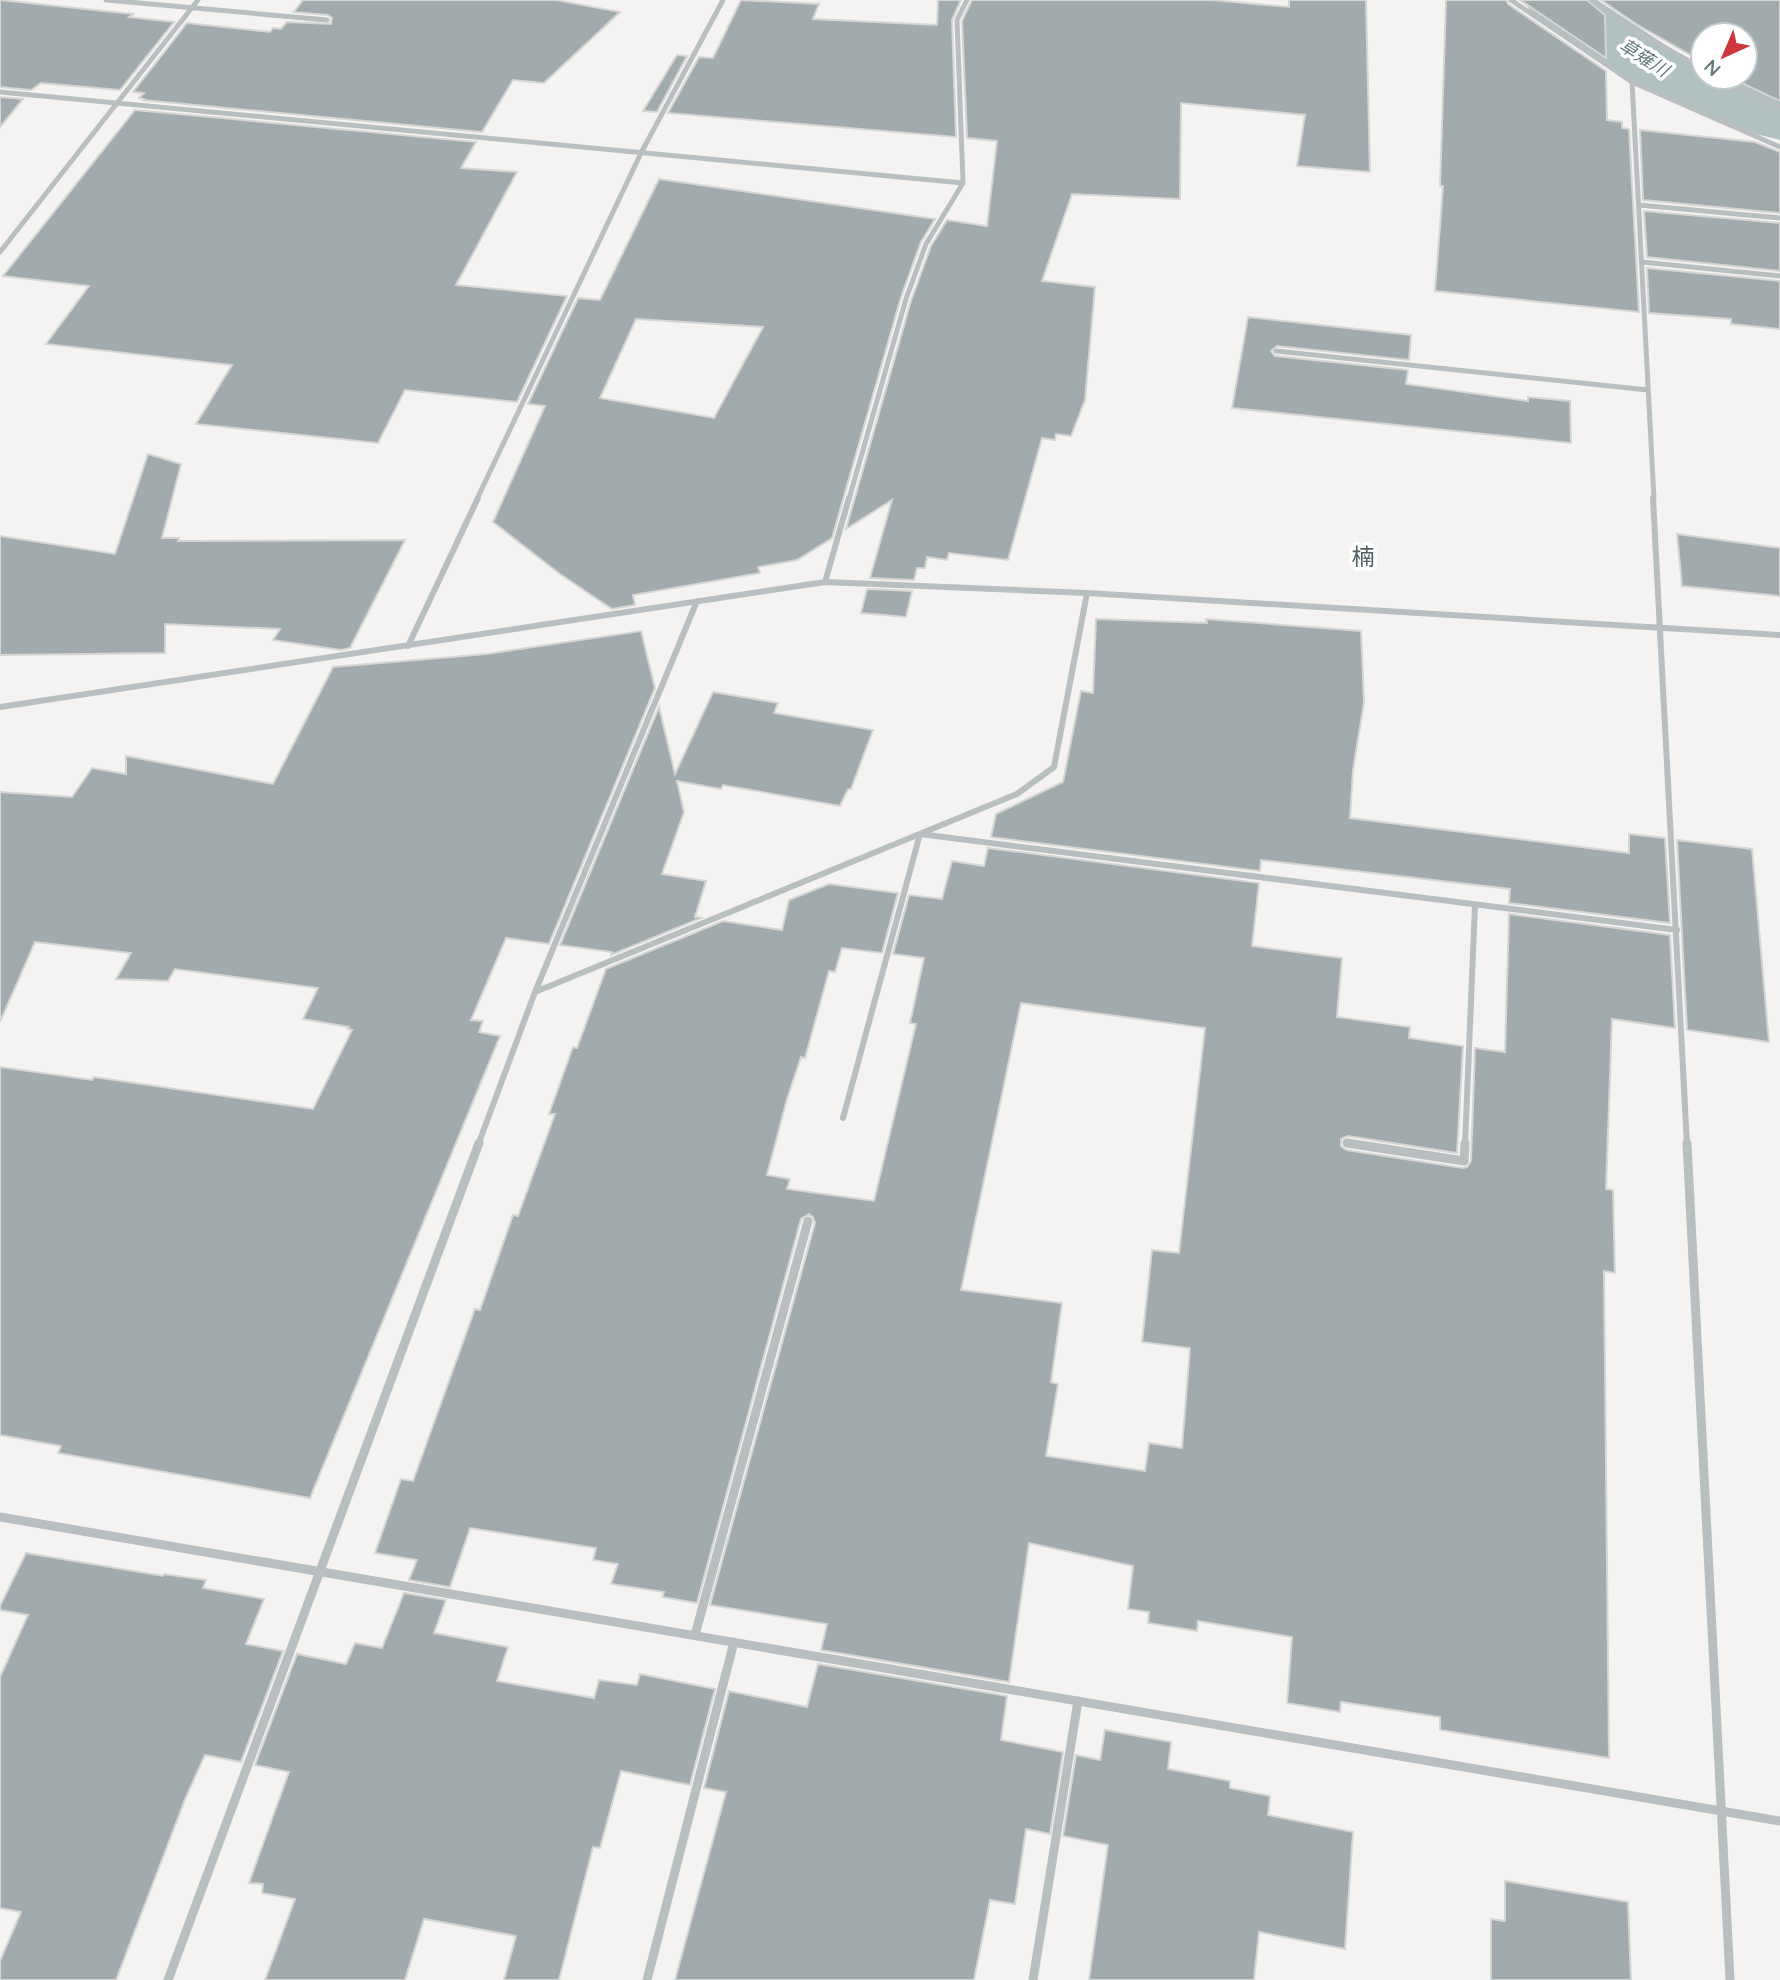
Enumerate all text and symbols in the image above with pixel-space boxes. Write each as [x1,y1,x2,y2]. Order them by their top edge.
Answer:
north arrow [1689,21,1759,91]
water label: 草薙川 [1615,34,1675,83]
text: N [1699,55,1726,82]
district label: 楠 [1352,542,1375,571]

